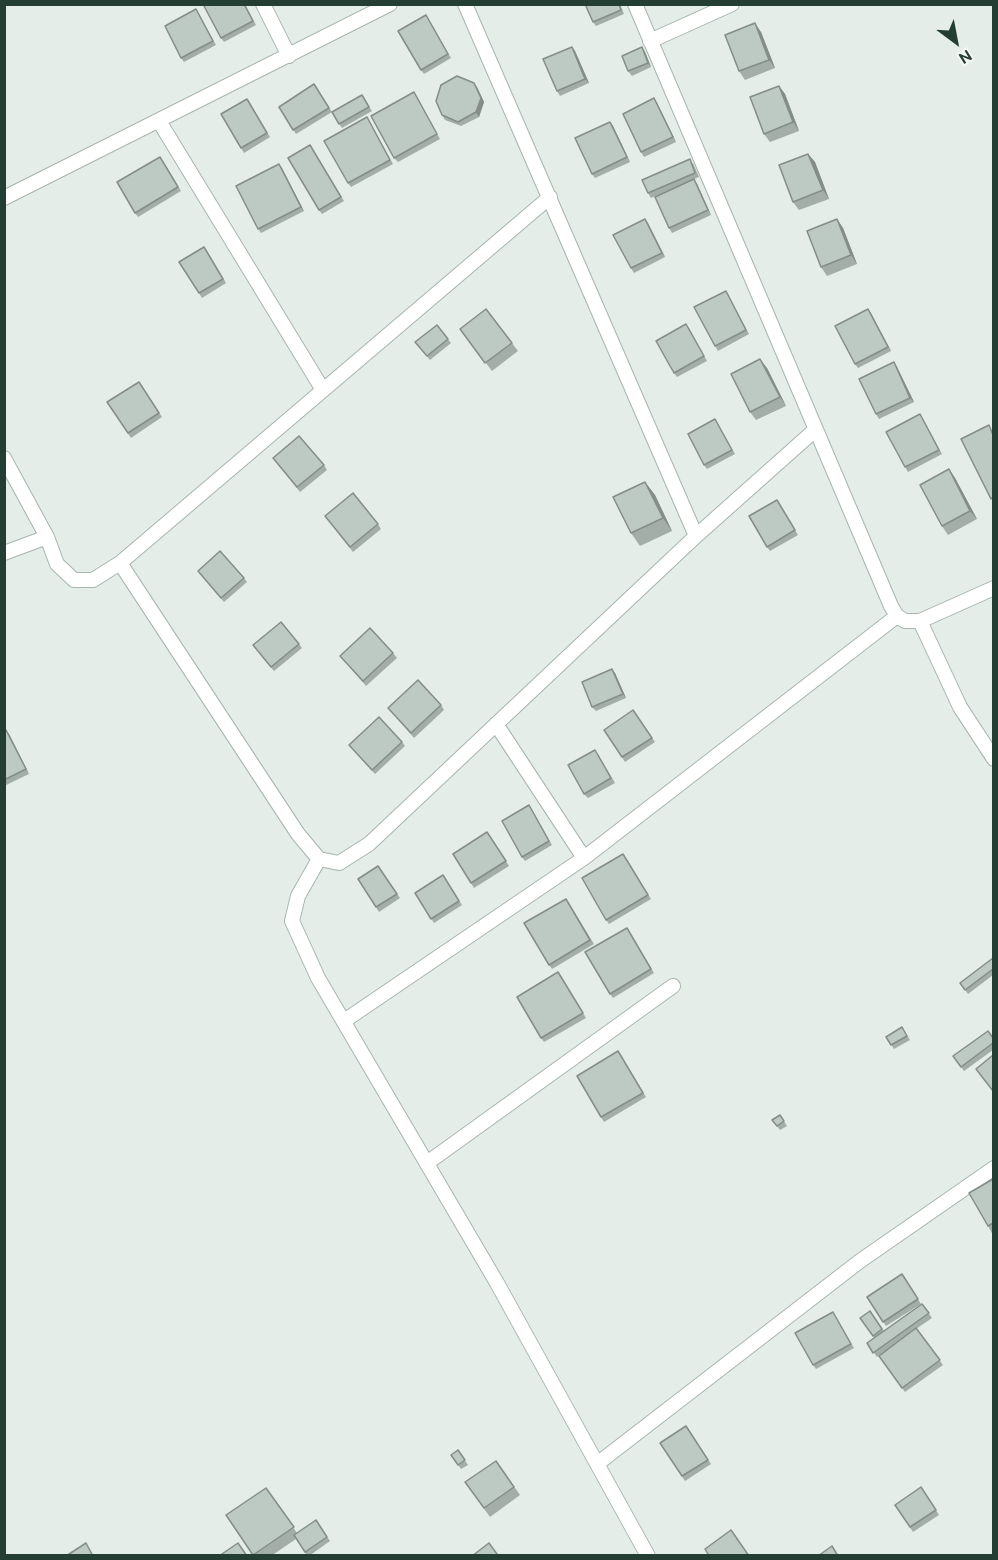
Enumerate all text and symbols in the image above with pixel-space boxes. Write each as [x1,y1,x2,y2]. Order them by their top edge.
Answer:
north arrow [926,12,986,72]
text: N [956,46,975,68]

